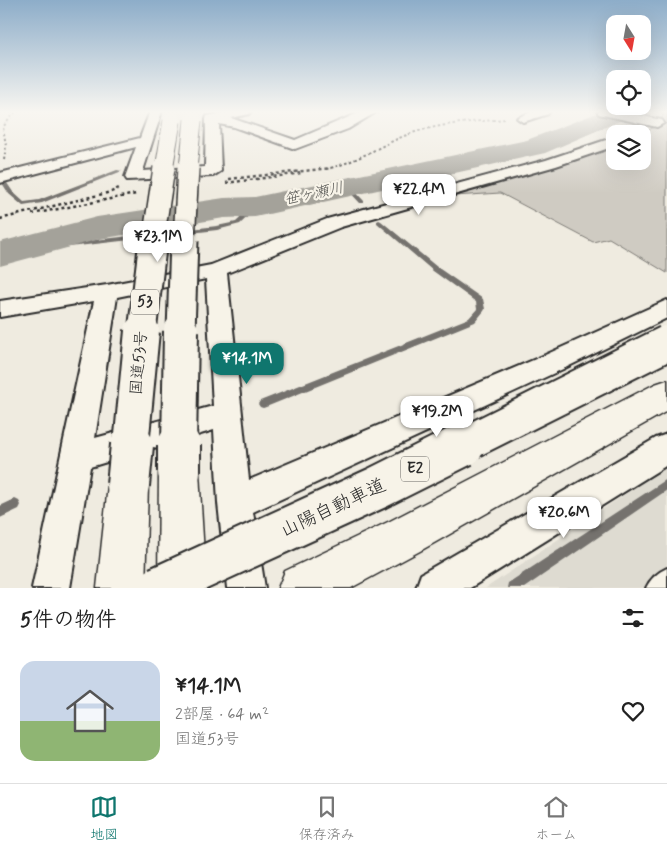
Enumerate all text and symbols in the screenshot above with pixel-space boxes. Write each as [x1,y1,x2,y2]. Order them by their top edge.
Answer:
north arrow [606,15,651,60]
map controls [606,15,651,170]
button: locate [606,70,651,115]
button: layers [606,125,651,170]
pin: ¥22.4M [378,174,460,216]
water label: 笹ヶ瀬川 [283,178,345,210]
text: ¥22.4M [393,179,445,200]
pin: ¥23.1M [117,220,199,263]
text: ¥23.1M [134,226,182,247]
road number: 53 [131,290,159,314]
street label: 国道53号 [126,330,152,396]
pin: ¥14.1M [206,342,288,385]
text: ¥14.1M [222,348,272,369]
pin: ¥19.2M [396,396,478,438]
text: ¥19.2M [411,401,463,422]
road number: E2 [401,456,429,482]
street label: 山陽自動車道 [276,473,390,543]
pin: ¥20.6M [523,496,605,539]
text: ¥20.6M [538,502,590,523]
icon: filters [619,604,647,632]
text: 5件の物件 [20,606,117,634]
text: ¥14.1M [175,672,241,700]
icon: home [60,681,120,741]
icon: heart [619,697,647,725]
text: 2部屋 · 64 m² [175,704,269,725]
text: 国道53号 [175,729,239,750]
tab: 地図 [90,793,118,844]
tab: 保存済み [299,793,355,844]
tab: ホーム [535,793,577,844]

